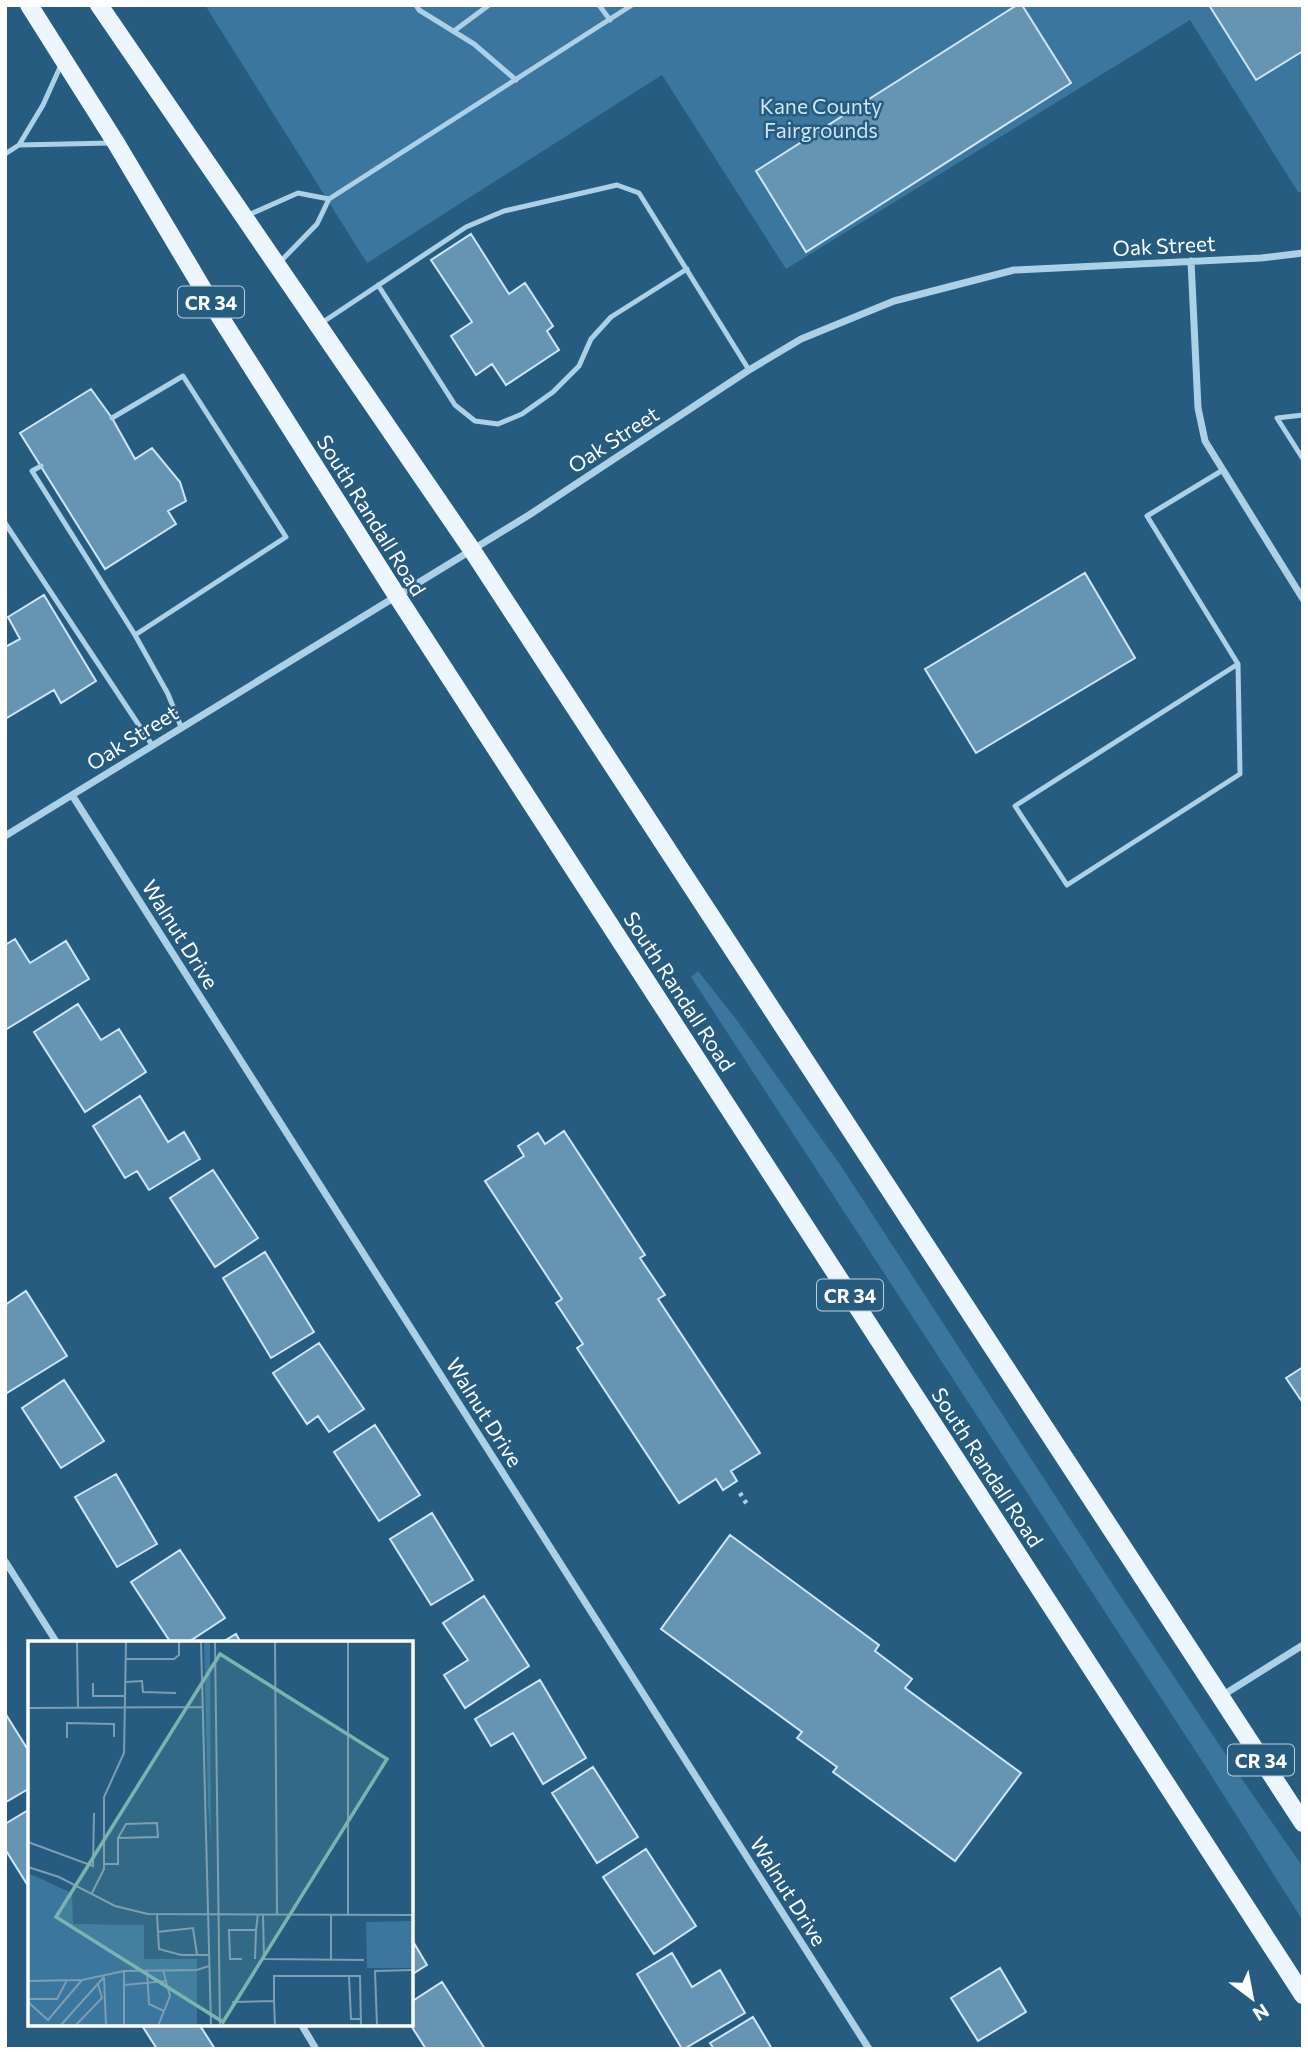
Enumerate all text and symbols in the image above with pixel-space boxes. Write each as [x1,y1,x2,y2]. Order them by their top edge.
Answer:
park label: Kane County Fairgrounds [760,93,882,142]
street label: Oak Street [1112,230,1216,260]
road number: CR 34 [178,286,244,318]
street label: Oak Street [563,400,663,478]
street label: South Randall Road [312,430,432,600]
street label: Oak Street [82,699,182,775]
street label: Walnut Drive [138,875,224,993]
street label: South Randall Road [619,907,741,1075]
road number: CR 34 [817,1280,883,1310]
street label: Walnut Drive [442,1353,528,1471]
street label: South Randall Road [927,1383,1049,1551]
inset map [28,1641,413,2026]
road number: CR 34 [1228,1744,1294,1776]
street label: Walnut Drive [746,1832,832,1950]
north arrow [1217,1963,1287,2033]
text: N [1249,1999,1273,2026]

